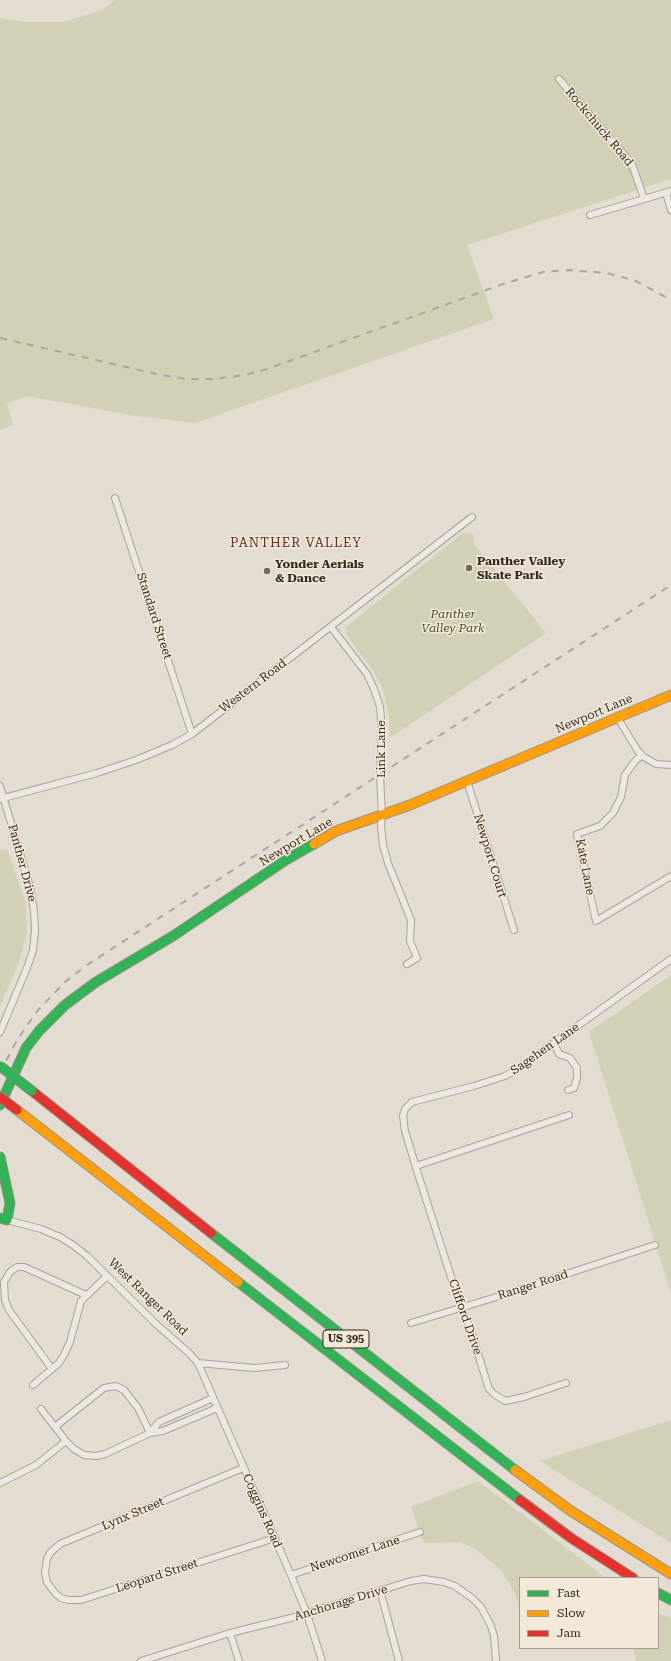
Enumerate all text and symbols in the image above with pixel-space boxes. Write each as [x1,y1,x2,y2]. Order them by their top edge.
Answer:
street label: Rockchuck Road [562,85,636,169]
district label: PANTHER VALLEY [230,535,362,551]
place label: Panther Valley Skate Park [477,554,565,582]
place label: Yonder Aerials & Dance [275,557,364,585]
marker: Panther Valley Skate Park [464,563,474,573]
marker: Yonder Aerials & Dance [262,566,272,576]
street label: Standard Street [133,571,175,661]
park label: Panther Valley Park [422,607,484,635]
street label: Western Road [217,656,289,716]
street label: Newport Lane [553,691,635,737]
street label: Link Lane [374,720,388,778]
street label: Newport Court [470,812,510,900]
street label: Newport Lane [257,815,335,869]
street label: Panther Drive [5,823,39,903]
street label: Kate Lane [572,838,598,896]
street label: Sagehen Lane [508,1020,582,1078]
street label: West Ranger Road [105,1256,191,1338]
street label: Ranger Road [496,1267,570,1303]
street label: Clifford Drive [445,1277,485,1357]
road number: US 395 [323,1330,369,1348]
street label: Coggins Road [239,1472,285,1550]
street label: Lynx Street [100,1494,166,1534]
street label: Newcomer Lane [308,1533,402,1575]
street label: Leopard Street [114,1556,200,1596]
legend [519,1577,659,1649]
street label: Anchorage Drive [293,1582,389,1624]
text: Fast [557,1586,580,1600]
text: Slow [557,1606,585,1620]
text: Jam [557,1626,581,1640]

